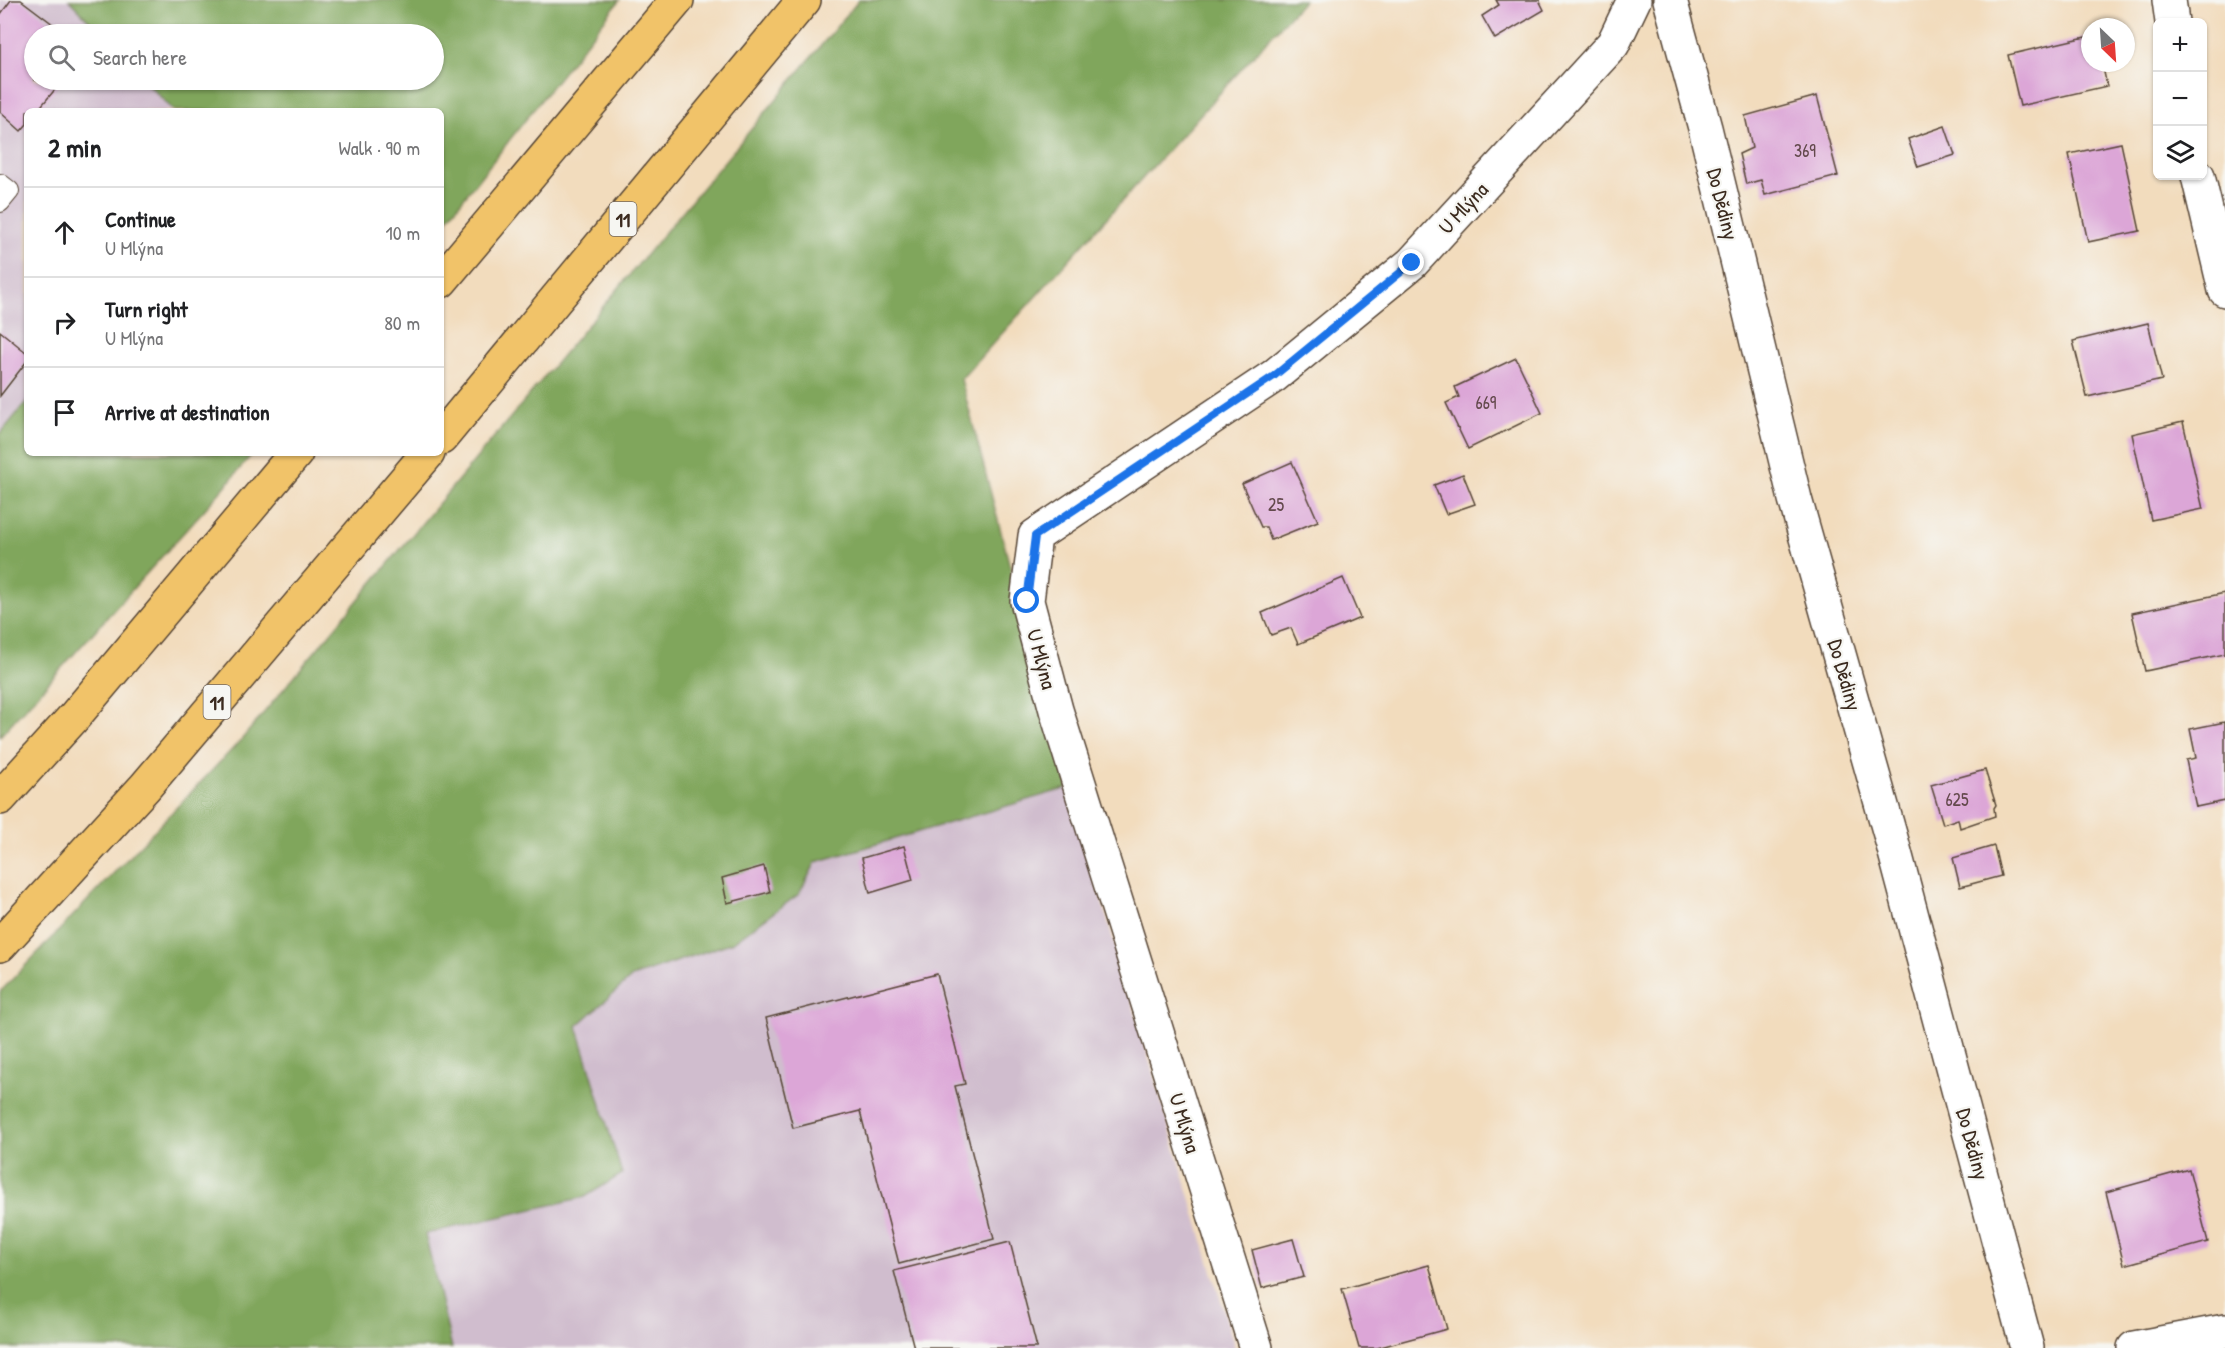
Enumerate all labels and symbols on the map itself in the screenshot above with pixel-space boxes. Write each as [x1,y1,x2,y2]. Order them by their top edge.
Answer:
north arrow [2081,18,2135,72]
house number: 369 [1794,138,1816,163]
street label: Do Dědiny [1700,165,1746,243]
street label: U Mlýna [1432,176,1494,240]
road number: 11 [610,202,636,236]
route end [1398,249,1424,275]
house number: 669 [1476,390,1497,415]
house number: 25 [1268,492,1284,517]
route start [1013,587,1039,613]
street label: U Mlýna [1020,626,1064,692]
street label: Do Dědiny [1821,636,1869,714]
road number: 11 [204,685,230,719]
house number: 625 [1945,787,1969,812]
street label: U Mlýna [1162,1090,1208,1156]
street label: Do Dědiny [1950,1105,1996,1183]

